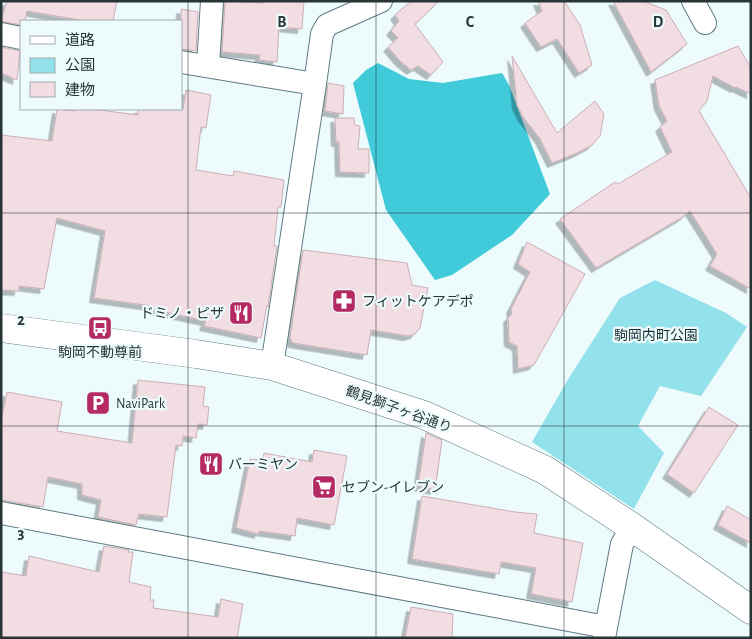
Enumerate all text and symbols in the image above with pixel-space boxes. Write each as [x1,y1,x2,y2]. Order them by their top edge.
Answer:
text: B [277,14,287,30]
text: C [466,14,475,30]
text: D [653,14,664,30]
legend [20,20,182,110]
text: 道路 [65,32,95,48]
text: 公園 [65,57,95,73]
text: 建物 [65,82,95,98]
pharmacy icon: フィットケアデポ [331,288,357,314]
place label: フィットケアデポ [362,294,474,309]
restaurant icon: ドミノ・ピザ [228,300,254,326]
place label: ドミノ・ピザ [140,306,224,321]
text: 2 [17,312,25,328]
bus stop icon: 駒岡不動尊前 [87,315,113,341]
park label: 駒岡内町公園 [614,328,698,343]
place label: 駒岡不動尊前 [58,344,142,360]
street label: 鶴見獅子ヶ谷通り [344,383,454,436]
parking icon: NaviPark [85,390,111,416]
place label: NaviPark [116,397,166,411]
restaurant icon: バーミヤン [198,451,224,477]
place label: バーミヤン [228,457,298,472]
supermarket icon: セブン-イレブン [311,474,337,500]
place label: セブン-イレブン [342,479,444,495]
text: 3 [18,525,25,541]

